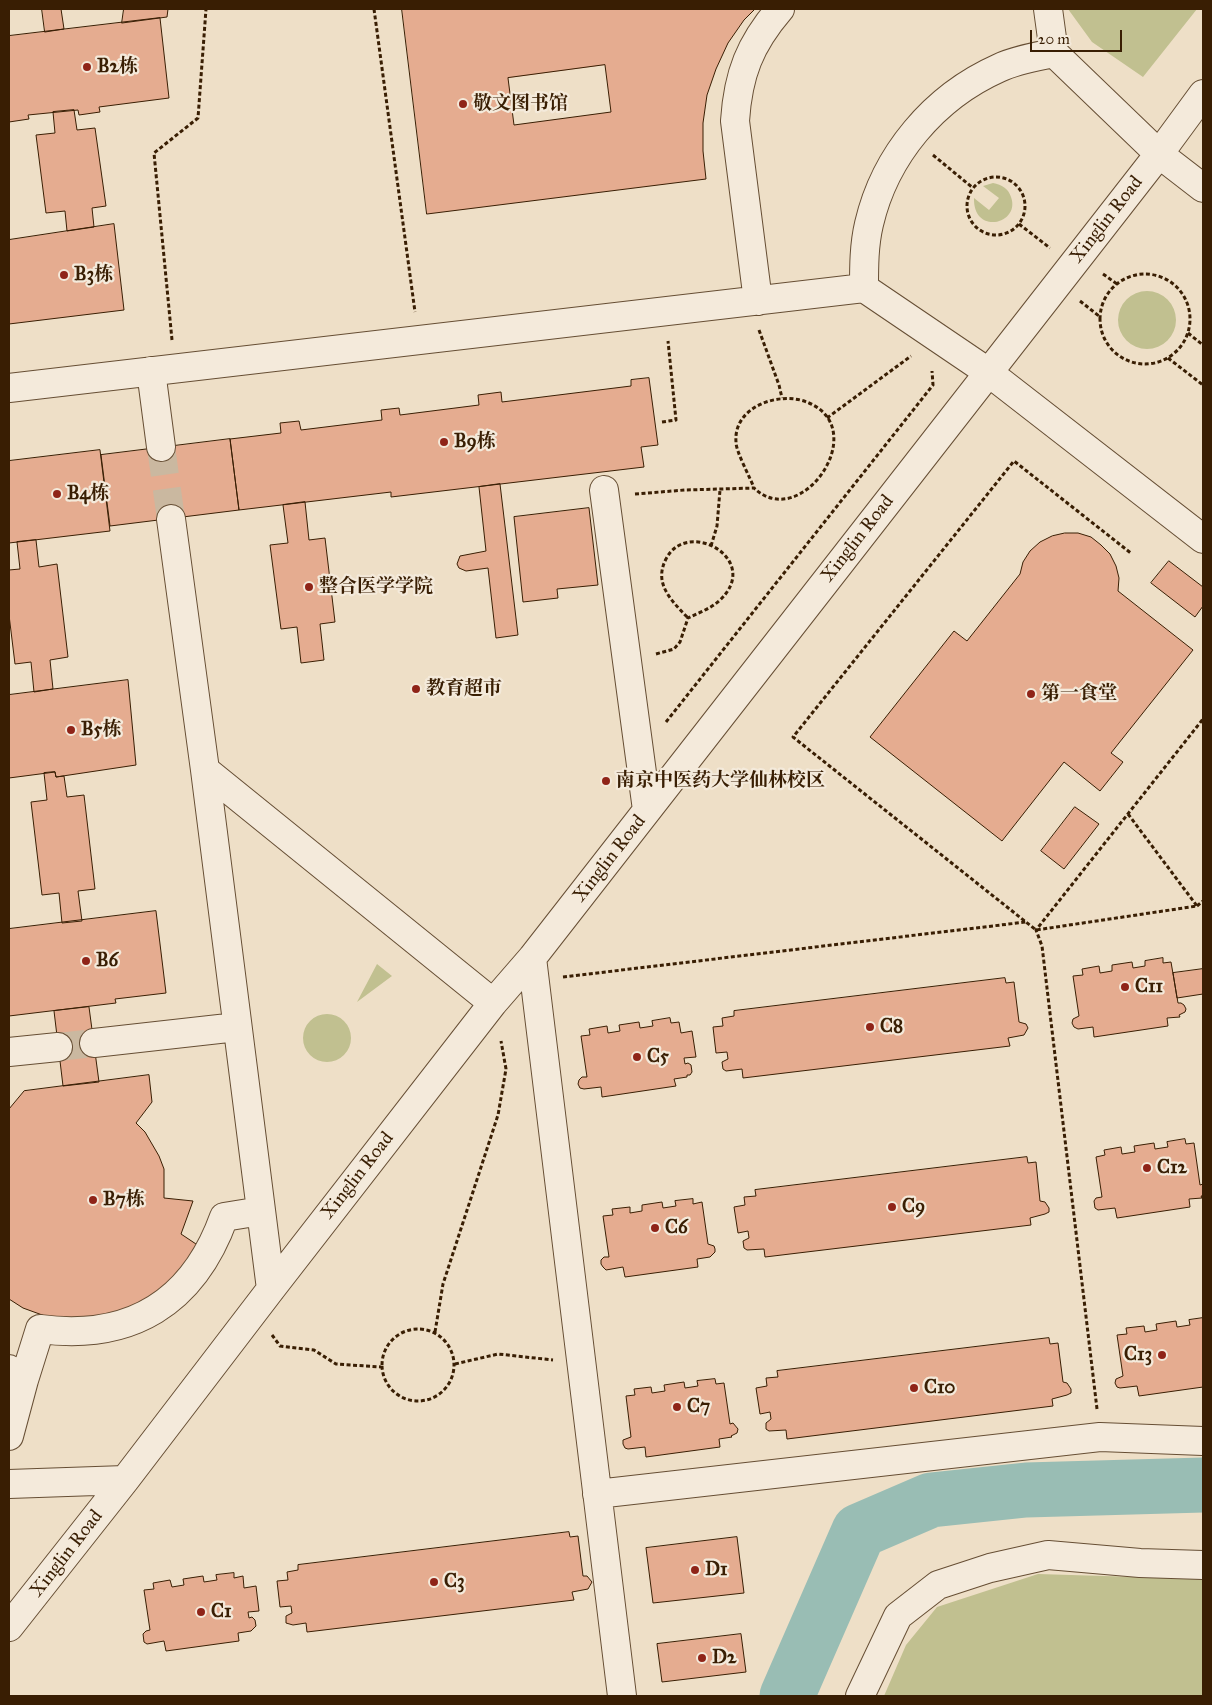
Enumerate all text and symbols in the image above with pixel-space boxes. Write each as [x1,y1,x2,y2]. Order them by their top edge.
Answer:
scale bar [1032,20,1124,52]
text: 20 m [1038,30,1070,48]
place label: B2栋 [97,56,138,78]
marker: B2栋 [81,61,93,73]
place label: 敬文图书馆 [473,93,568,115]
marker: 敬文图书馆 [457,98,469,110]
street label: Xinglin Road [1066,172,1148,268]
place label: B3栋 [74,264,113,286]
marker: B3栋 [58,269,70,281]
place label: B9栋 [454,431,496,453]
marker: B9栋 [438,436,450,448]
place label: B4栋 [67,483,109,505]
marker: B4栋 [51,488,63,500]
street label: Xinglin Road [817,491,899,587]
place label: 整合医学学院 [319,576,433,598]
marker: 整合医学学院 [303,581,315,593]
place label: 教育超市 [426,678,502,700]
marker: 教育超市 [410,683,422,695]
place label: 第一食堂 [1041,683,1117,705]
marker: 第一食堂 [1025,688,1037,700]
place label: B5栋 [81,719,121,741]
marker: B5栋 [65,724,77,736]
place label: 南京中医药大学仙林校区 [616,770,825,792]
marker: 南京中医药大学仙林校区 [600,775,612,787]
street label: Xinglin Road [569,811,651,907]
place label: B6 [96,950,118,972]
marker: B6 [80,955,92,967]
place label: C11 [1135,976,1163,998]
marker: C11 [1119,981,1131,993]
place label: C8 [880,1016,903,1038]
marker: C8 [864,1021,876,1033]
place label: C5 [647,1046,669,1068]
marker: C5 [631,1051,643,1063]
street label: Xinglin Road [317,1128,399,1224]
place label: C12 [1157,1157,1187,1179]
marker: C12 [1141,1162,1153,1174]
place label: B7栋 [103,1189,145,1211]
marker: B7栋 [87,1194,99,1206]
place label: C9 [902,1196,925,1218]
marker: C9 [886,1201,898,1213]
place label: C6 [665,1217,688,1239]
marker: C6 [649,1222,661,1234]
place label: C13 [1124,1344,1152,1366]
marker: C13 [1156,1349,1168,1361]
place label: C10 [924,1377,955,1399]
marker: C10 [908,1382,920,1394]
place label: C7 [687,1396,710,1418]
marker: C7 [671,1401,683,1413]
street label: Xinglin Road [26,1506,108,1602]
place label: D1 [705,1559,727,1581]
marker: D1 [689,1564,701,1576]
place label: C3 [444,1571,465,1593]
marker: C3 [428,1576,440,1588]
place label: C1 [211,1601,231,1623]
marker: C1 [195,1606,207,1618]
place label: D2 [712,1647,736,1669]
marker: D2 [696,1652,708,1664]

